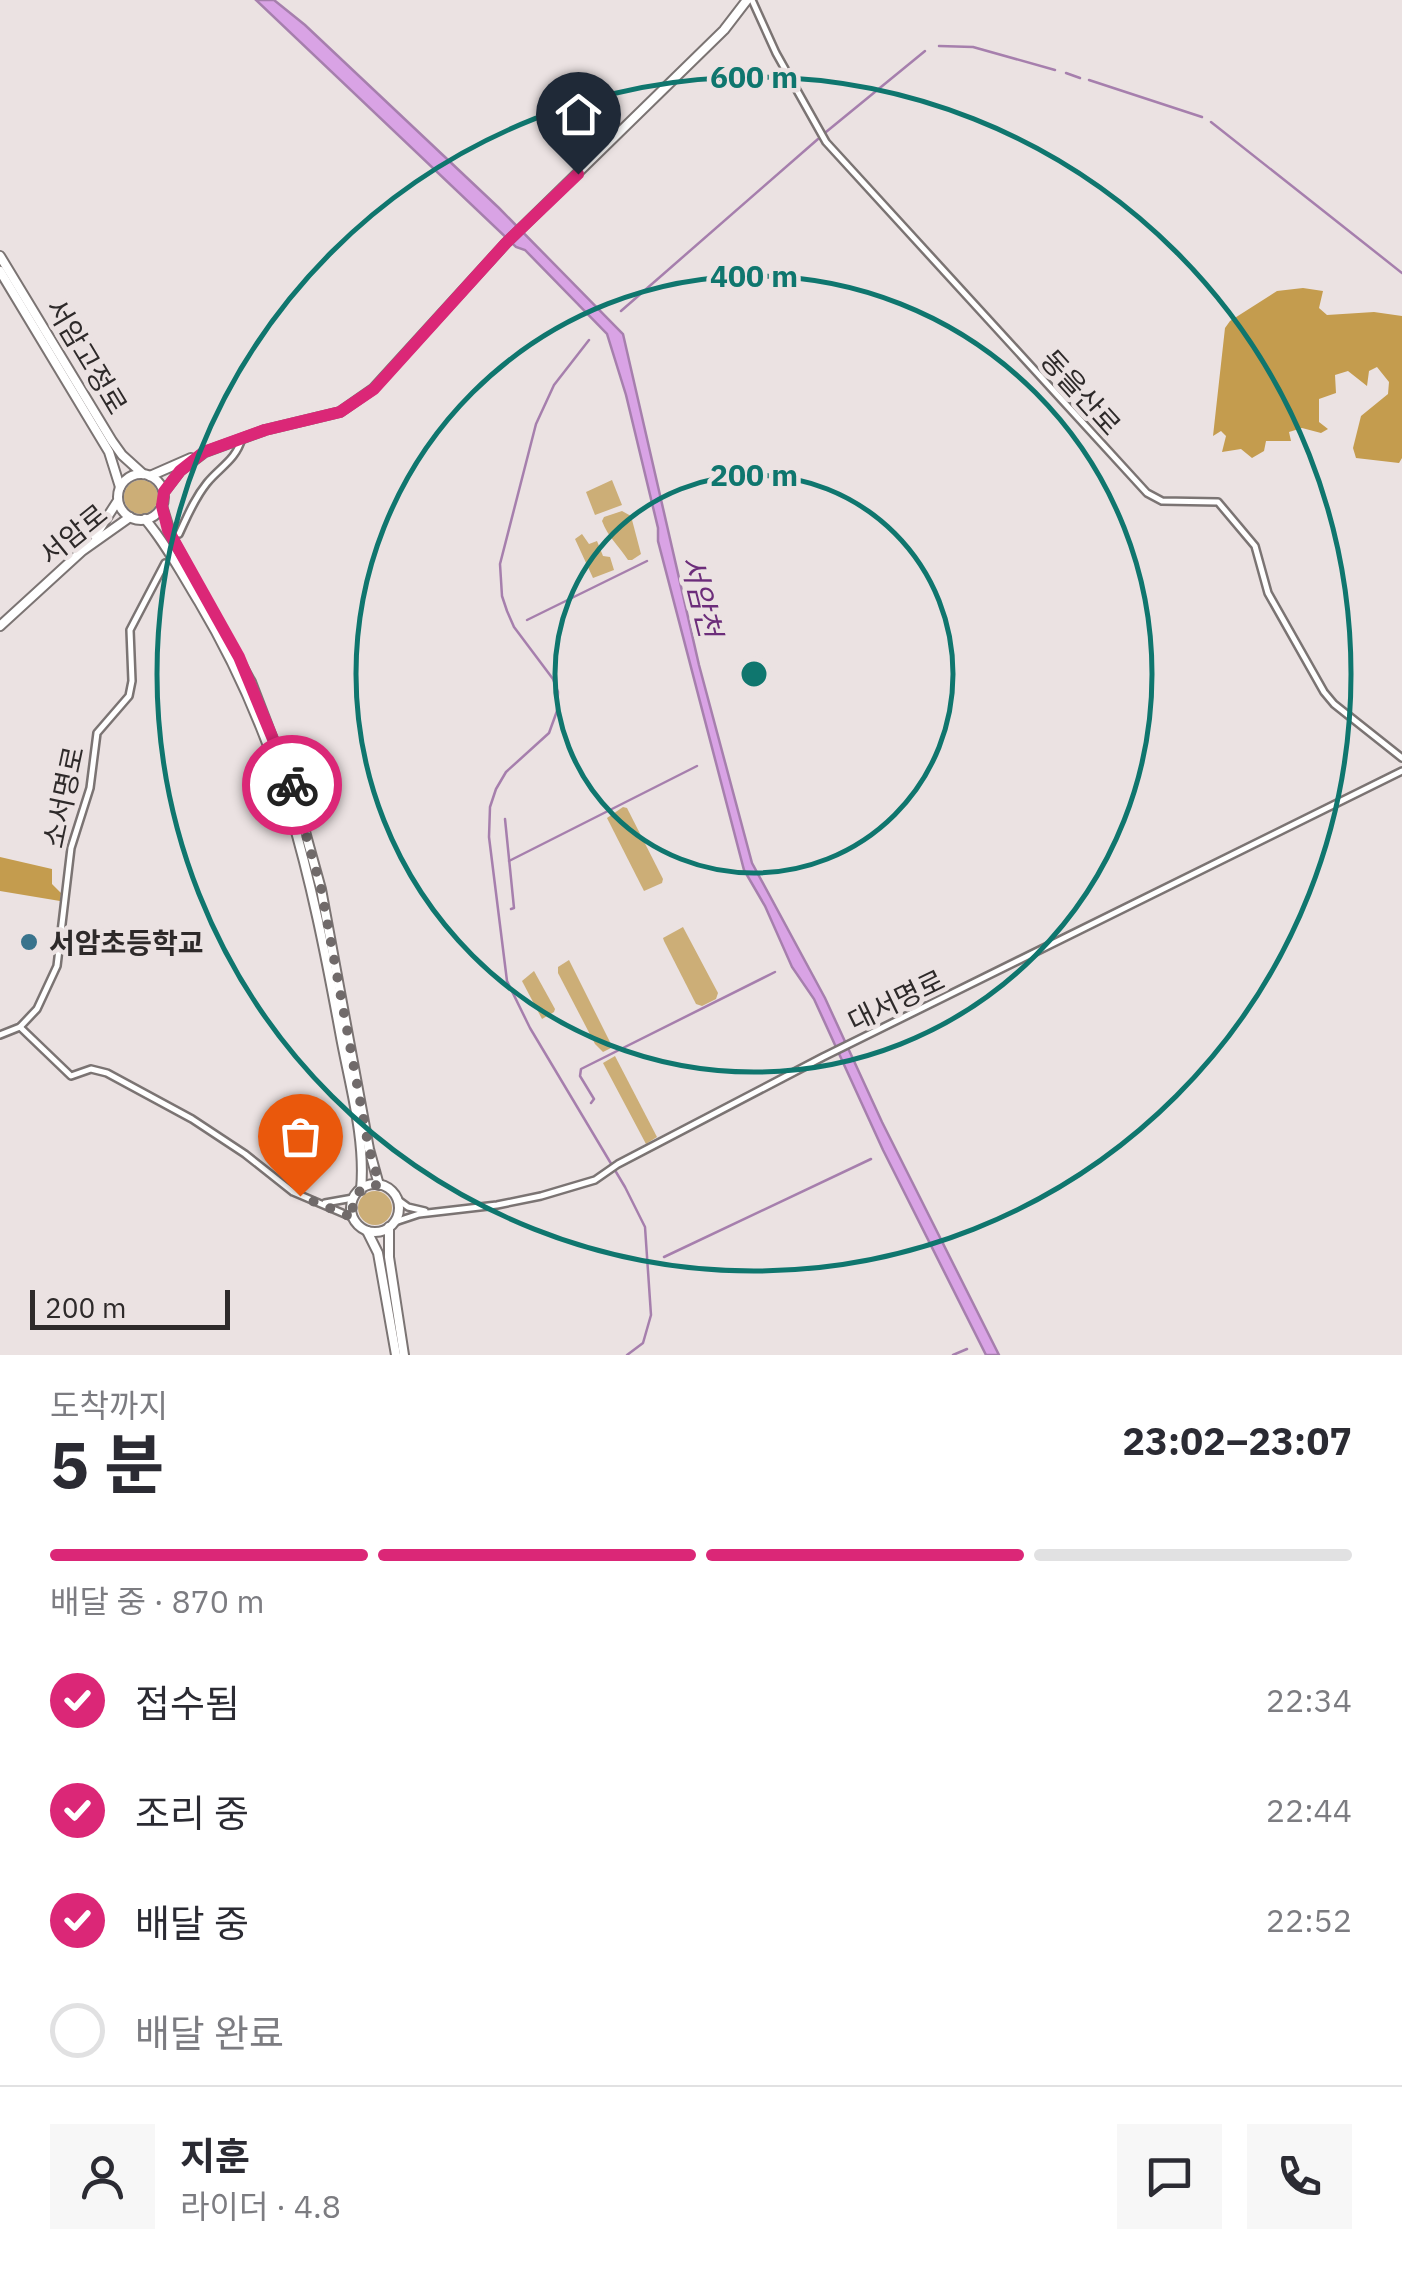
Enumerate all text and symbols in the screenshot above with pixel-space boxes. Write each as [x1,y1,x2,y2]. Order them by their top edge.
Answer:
text: 600 m [710,57,798,96]
pin [536,72,621,175]
icon: home [551,87,606,142]
text: 400 m [710,256,798,295]
street label: 서암고정로 [38,291,136,421]
street label: 동을산로 [1033,341,1129,443]
text: 200 m [710,455,798,494]
street label: 서암로 [31,495,115,573]
water label: 서암천 [673,551,732,644]
centre of rings [736,656,772,692]
courier [242,735,342,835]
street label: 소서명로 [34,743,92,851]
icon: bike [265,758,320,813]
place label: 서암초등학교 [49,924,204,961]
marker: 서암초등학교 [18,931,40,953]
street label: 대서명로 [842,961,950,1039]
pin [258,1094,343,1197]
icon: bag [273,1109,328,1164]
scale bar [30,1285,230,1330]
text: 200 m [45,1289,126,1326]
text: 도착까지 [50,1384,168,1426]
text: 23:02–23:07 [1122,1416,1352,1465]
text: 5 분 [50,1421,164,1506]
text: 배달 중 · 870 m [50,1580,265,1622]
icon: check [50,1673,105,1728]
text: 접수됨 [135,1678,240,1727]
text: 22:34 [1266,1679,1352,1721]
icon: check [50,1783,105,1838]
text: 조리 중 [135,1788,249,1837]
text: 22:44 [1266,1789,1352,1831]
icon: check [50,1893,105,1948]
text: 배달 중 [135,1898,249,1947]
text: 22:52 [1266,1899,1352,1941]
text: 배달 완료 [135,2008,284,2057]
button: person [50,2124,155,2229]
button: chat [1117,2124,1222,2229]
button: phone [1247,2124,1352,2229]
text: 지훈 [180,2131,250,2180]
text: 라이더 · 4.8 [180,2185,341,2227]

